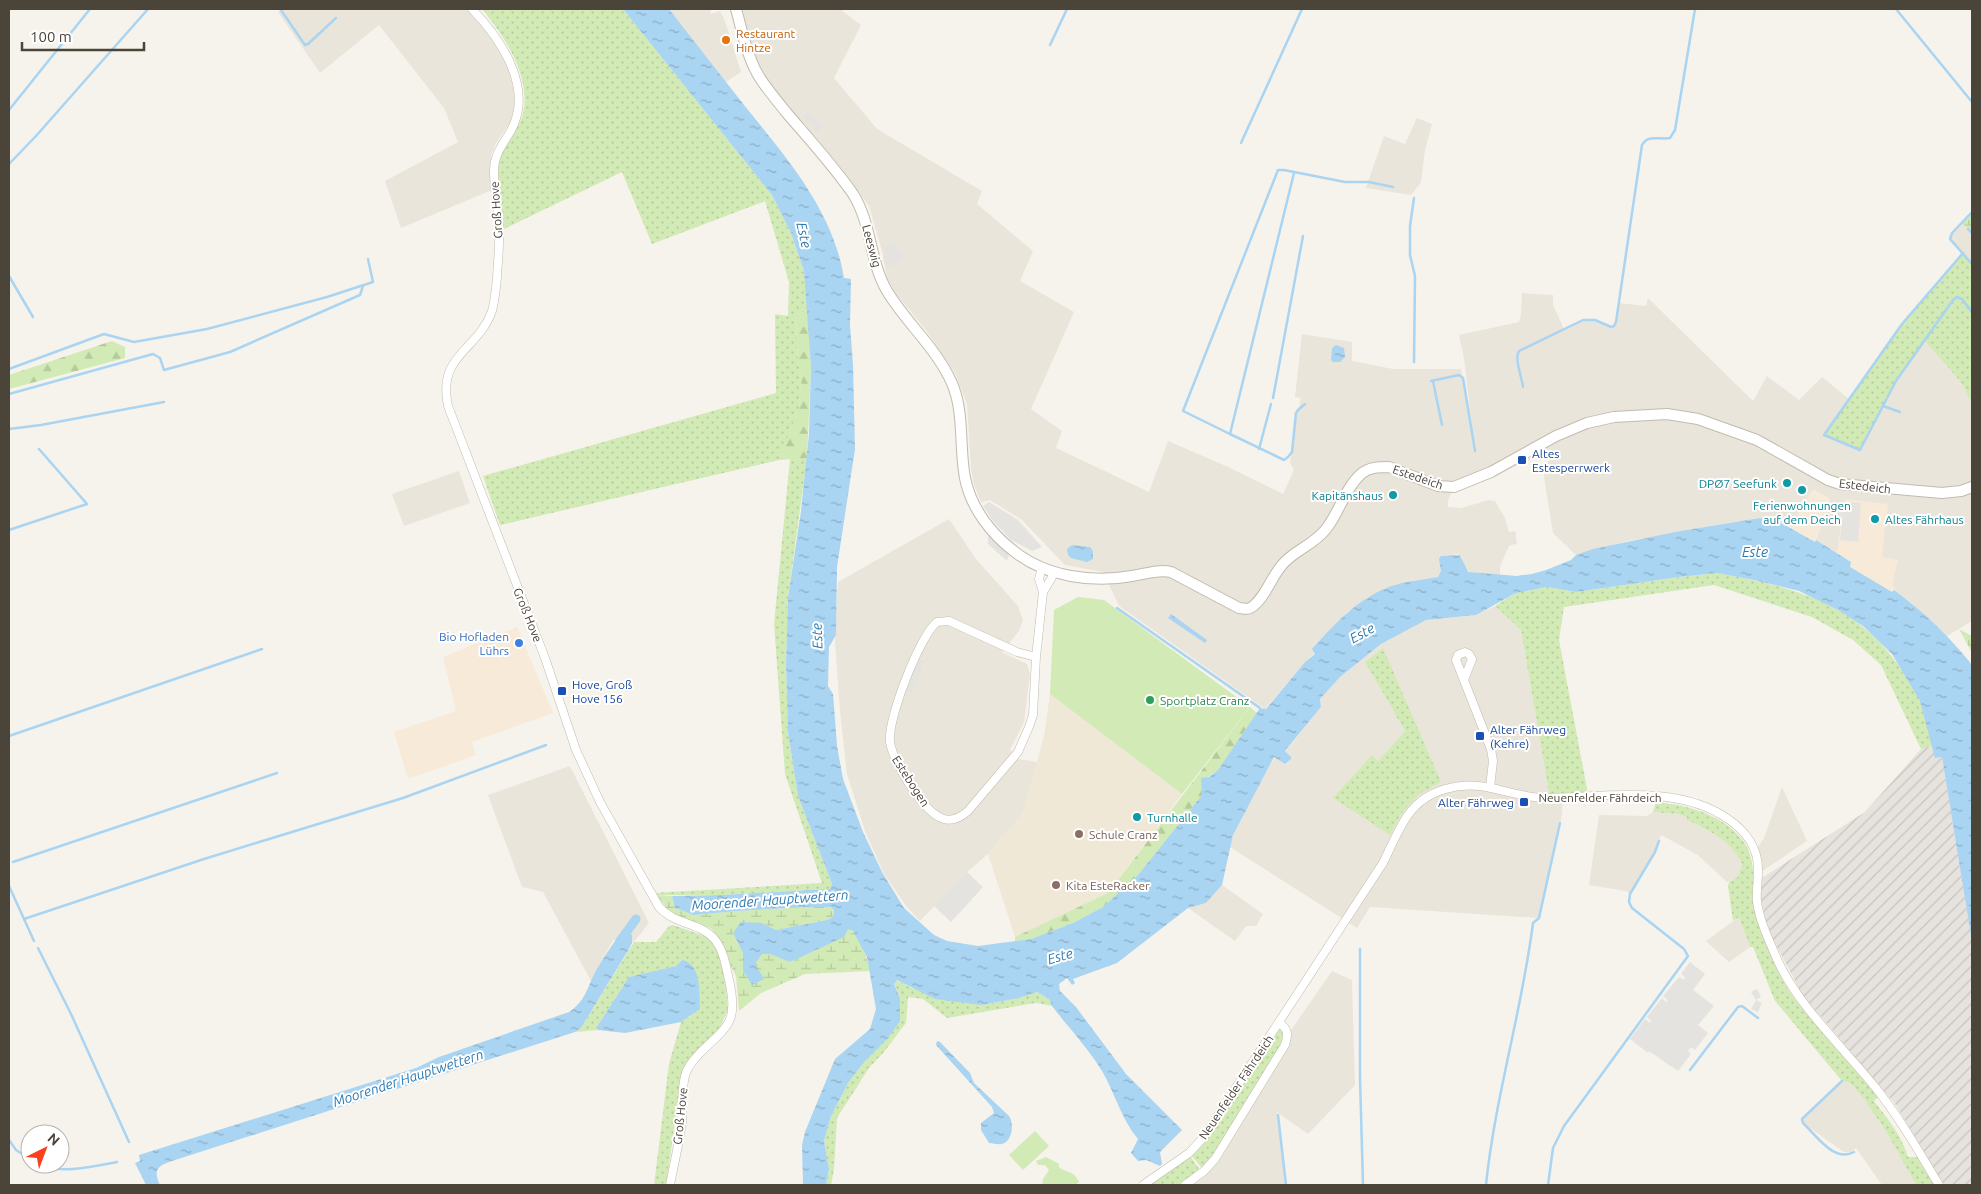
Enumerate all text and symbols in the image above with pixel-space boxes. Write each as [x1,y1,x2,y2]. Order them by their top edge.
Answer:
scale bar [22,20,145,52]
place label: Restaurant Hintze [736,27,796,54]
text: 100 m [30,28,72,45]
marker: Restaurant Hintze [720,34,732,46]
street label: Groß Hove [488,181,504,239]
water label: Este [793,221,815,249]
street label: Leeswig [860,223,884,269]
place label: Altes Estesperrwerk [1532,447,1610,474]
marker: Altes Estesperrwerk [1516,454,1528,466]
street label: Estedeich [1391,462,1445,492]
street label: Estedeich [1838,476,1892,496]
place label: DPØ7 Seefunk [1699,477,1777,490]
marker: DPØ7 Seefunk [1781,477,1793,489]
marker: Ferienwohnungen auf dem Deich [1796,484,1808,496]
place label: Kapitänshaus [1312,489,1383,502]
marker: Kapitänshaus [1387,489,1399,501]
place label: Ferienwohnungen auf dem Deich [1753,499,1851,526]
marker: Altes Fährhaus [1869,513,1881,525]
place label: Altes Fährhaus [1885,513,1964,526]
water label: Este [1742,544,1768,560]
street label: Groß Hove [511,586,545,644]
water label: Este [1347,620,1377,646]
water label: Este [809,623,825,649]
place label: Bio Hofladen Lührs [439,630,509,657]
marker: Bio Hofladen Lührs [513,637,525,649]
place label: Hove, Groß Hove 156 [572,678,632,705]
marker: Hove, Groß Hove 156 [556,685,568,697]
marker: Sportplatz Cranz [1144,694,1156,706]
place label: Sportplatz Cranz [1160,694,1250,707]
place label: Alter Fährweg (Kehre) [1490,723,1566,751]
marker: Alter Fährweg (Kehre) [1474,730,1486,742]
street label: Estebogen [890,753,932,809]
street label: Neuenfelder Fährdeich [1538,791,1662,804]
place label: Alter Fährweg [1438,796,1514,809]
marker: Alter Fährweg [1518,796,1530,808]
marker: Turnhalle [1131,811,1143,823]
place label: Turnhalle [1147,811,1198,824]
marker: Schule Cranz [1073,828,1085,840]
place label: Schule Cranz [1089,828,1158,841]
marker: Kita EsteRacker [1050,879,1062,891]
place label: Kita EsteRacker [1066,879,1150,892]
water label: Moorender Hauptwettern [691,887,849,913]
water label: Este [1045,945,1075,967]
street label: Neuenfelder Fährdeich [1196,1032,1276,1142]
water label: Moorender Hauptwettern [331,1046,485,1110]
street label: Groß Hove [671,1087,689,1145]
north arrow [20,1124,70,1174]
text: N [44,1130,63,1149]

